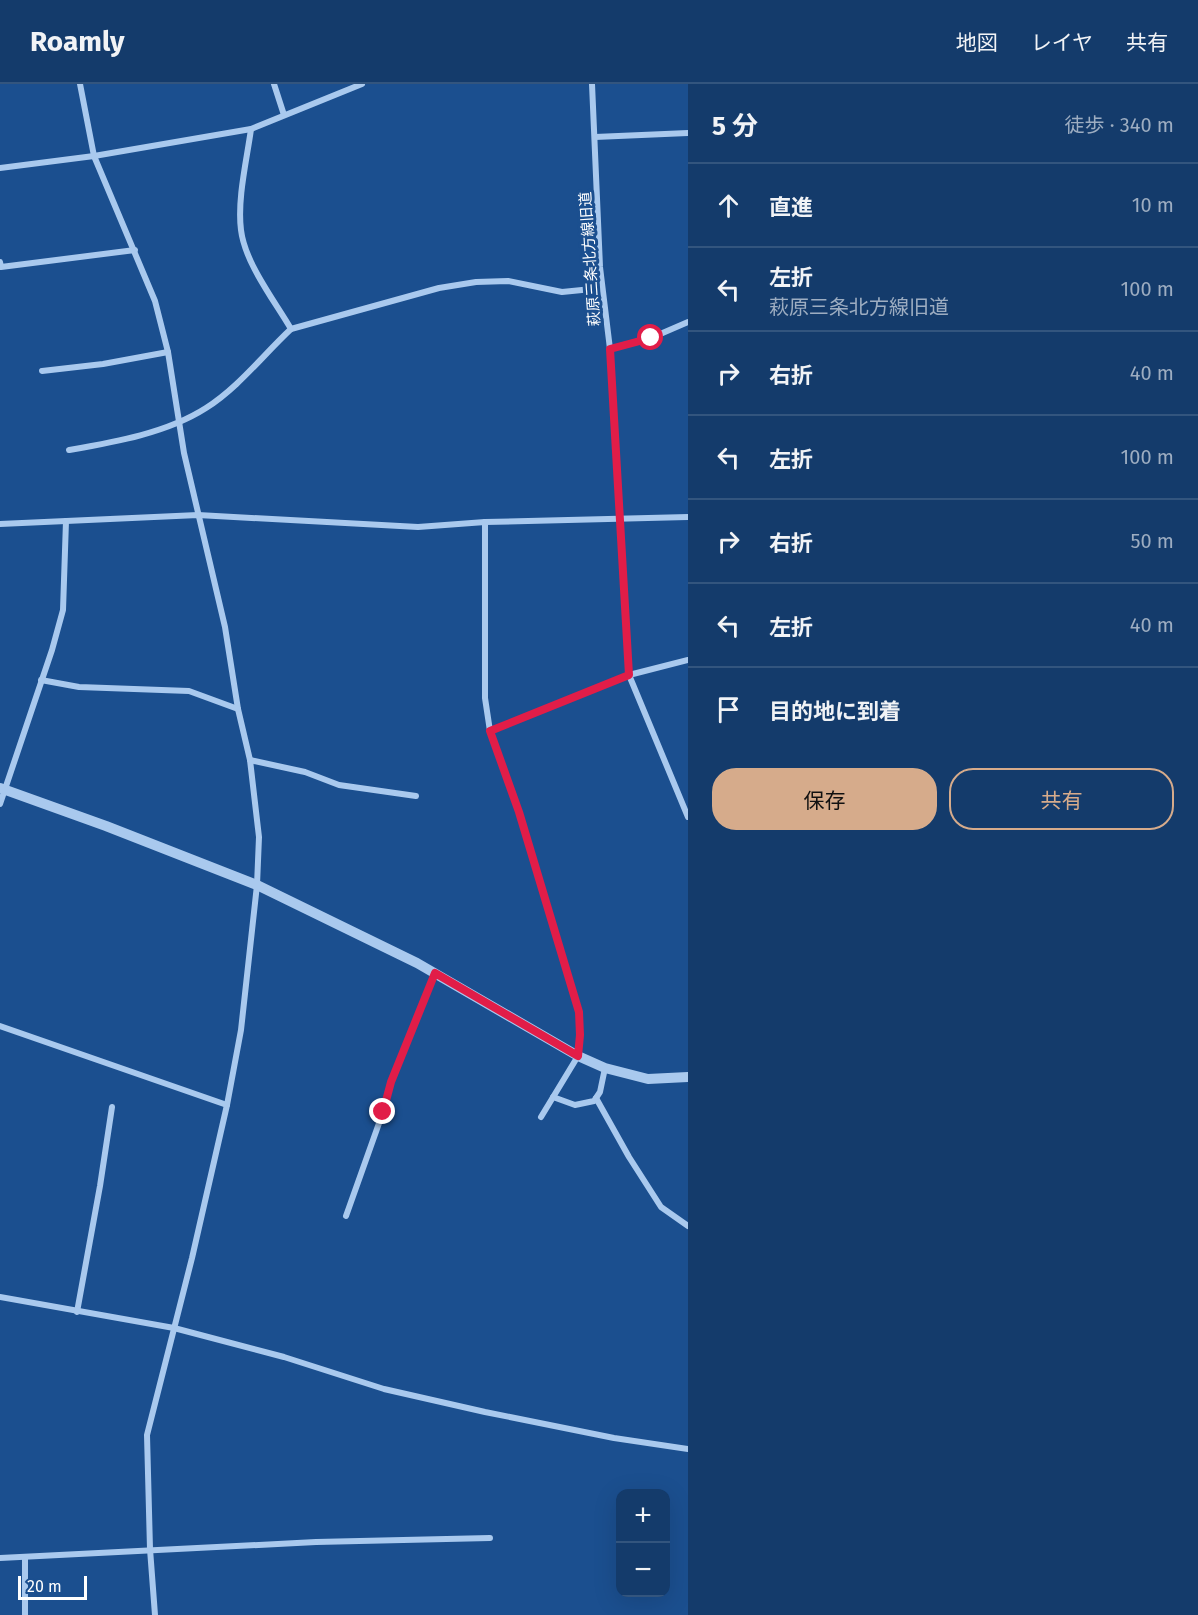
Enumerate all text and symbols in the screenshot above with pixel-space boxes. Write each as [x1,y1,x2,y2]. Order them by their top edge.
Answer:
text: Roamly [30,25,124,58]
text: 地図 [956,30,998,56]
text: レイヤ [1031,30,1093,56]
text: 共有 [1126,30,1168,56]
text: 5 分 [712,111,758,142]
text: 徒歩 · 340 m [1064,113,1174,137]
icon: ahead [712,189,745,222]
street label: 萩原三条北方線旧道 [576,191,604,327]
text: 10 m [1132,193,1174,217]
text: 直進 [769,194,813,221]
text: 左折 [769,264,813,291]
icon: left [712,273,745,306]
text: 100 m [1121,277,1174,301]
text: 萩原三条北方線旧道 [769,295,949,319]
route start [637,324,663,350]
icon: right [712,357,745,390]
text: 40 m [1130,361,1174,385]
text: 右折 [769,362,813,389]
icon: left [712,441,745,474]
text: 100 m [1121,445,1174,469]
text: 左折 [769,446,813,473]
icon: right [712,525,745,558]
text: 50 m [1130,529,1174,553]
text: 右折 [769,530,813,557]
icon: left [712,609,745,642]
text: 40 m [1130,613,1174,637]
text: 左折 [769,614,813,641]
icon: arrive [712,693,745,726]
text: 目的地に到着 [769,698,901,725]
button: 保存 [712,768,937,830]
button: 共有 [949,768,1174,830]
route end [369,1098,395,1124]
map controls [616,1489,670,1597]
button: + [616,1489,670,1543]
button: − [616,1543,670,1597]
scale bar [18,1573,87,1600]
text: 20 m [27,1577,62,1596]

